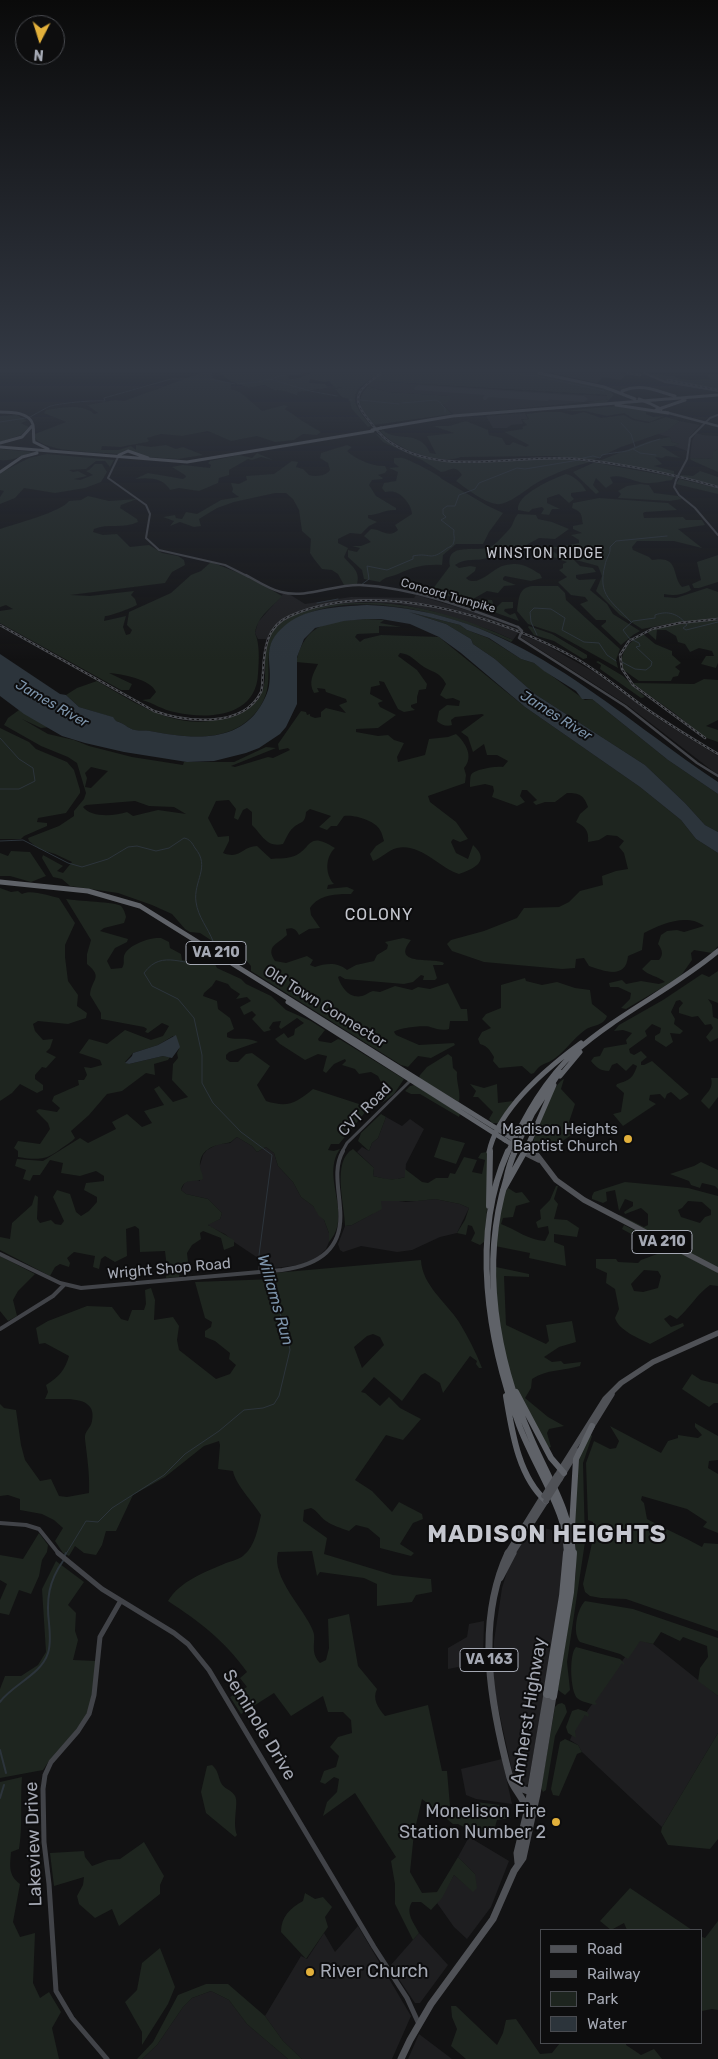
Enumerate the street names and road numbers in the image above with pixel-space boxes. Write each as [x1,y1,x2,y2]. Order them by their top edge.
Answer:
street label: Concord Turnpike [399,576,497,616]
road number: VA 210 [186,941,246,964]
street label: Old Town Connector [261,962,389,1052]
street label: CVT Road [335,1080,395,1140]
road number: VA 210 [632,1230,692,1254]
street label: Wright Shop Road [106,1255,232,1283]
street label: Amherst Highway [507,1636,551,1786]
road number: VA 163 [460,1648,518,1672]
street label: Seminole Drive [218,1666,300,1784]
street label: Lakeview Drive [21,1781,47,1907]

